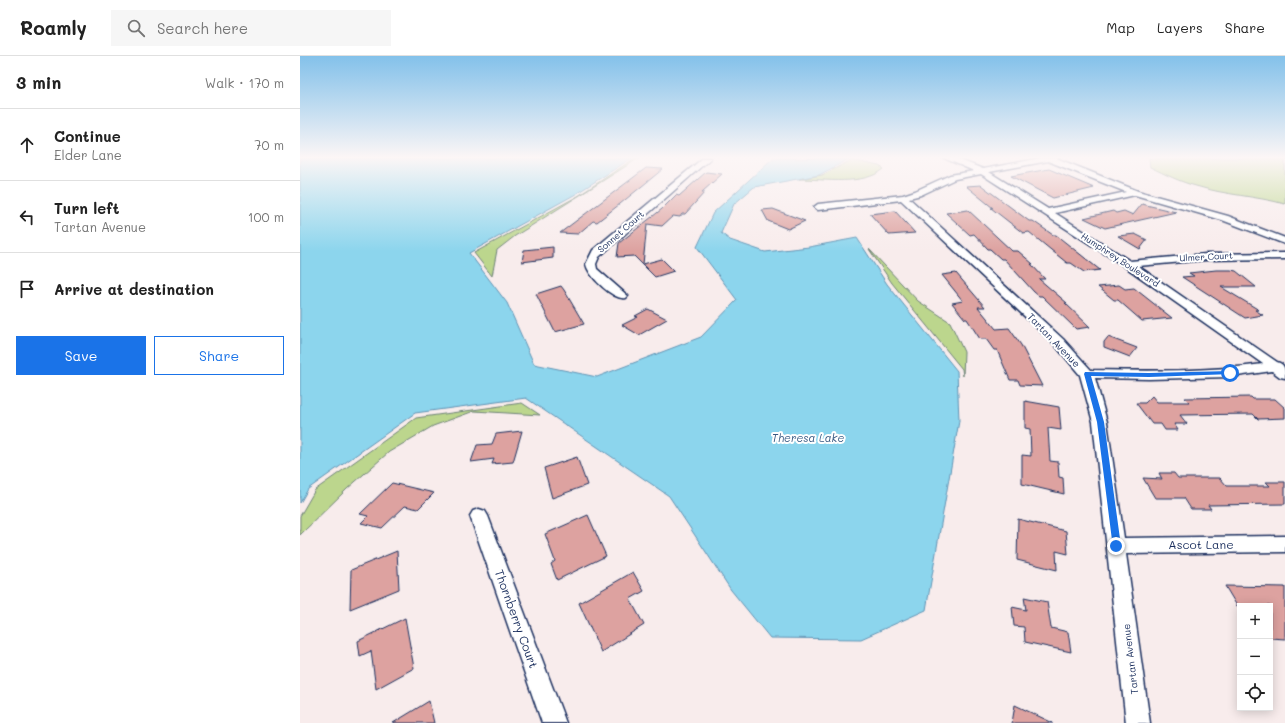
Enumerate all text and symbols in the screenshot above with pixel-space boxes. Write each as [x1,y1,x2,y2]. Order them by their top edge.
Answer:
search box [111,10,391,46]
text: Roamly [20,15,87,40]
icon: search [125,17,147,39]
text: Search here [157,18,248,38]
text: Map [1106,18,1135,37]
text: Layers [1157,18,1203,37]
text: Share [1225,18,1265,37]
text: 3 min [16,71,61,93]
text: Walk · 170 m [205,74,284,91]
text: Continue [54,126,121,146]
icon: ahead [16,134,38,156]
text: 70 m [254,136,284,153]
text: Elder Lane [54,146,122,163]
text: Turn left [54,198,119,218]
icon: left [16,206,38,228]
text: 100 m [248,208,284,225]
street label: Sonnet Court [595,208,646,255]
text: Tartan Avenue [54,218,146,235]
street label: Humphrey Boulevard [1079,230,1162,289]
street label: Ulmer Court [1179,250,1233,263]
icon: arrive [16,278,38,300]
text: Arrive at destination [54,279,214,299]
street label: Tartan Avenue [1024,310,1084,370]
button: Save [16,336,146,375]
button: Share [154,336,284,375]
route start [1221,364,1239,382]
water label: Theresa Lake [772,430,844,445]
street label: Ascot Lane [1168,536,1234,552]
route end [1107,537,1125,555]
street label: Thornberry Court [492,567,542,670]
map controls [1237,603,1273,711]
button: + [1237,603,1273,639]
street label: Tartan Avenue [1119,623,1141,695]
button: − [1237,639,1273,675]
button: locate [1237,675,1273,711]

